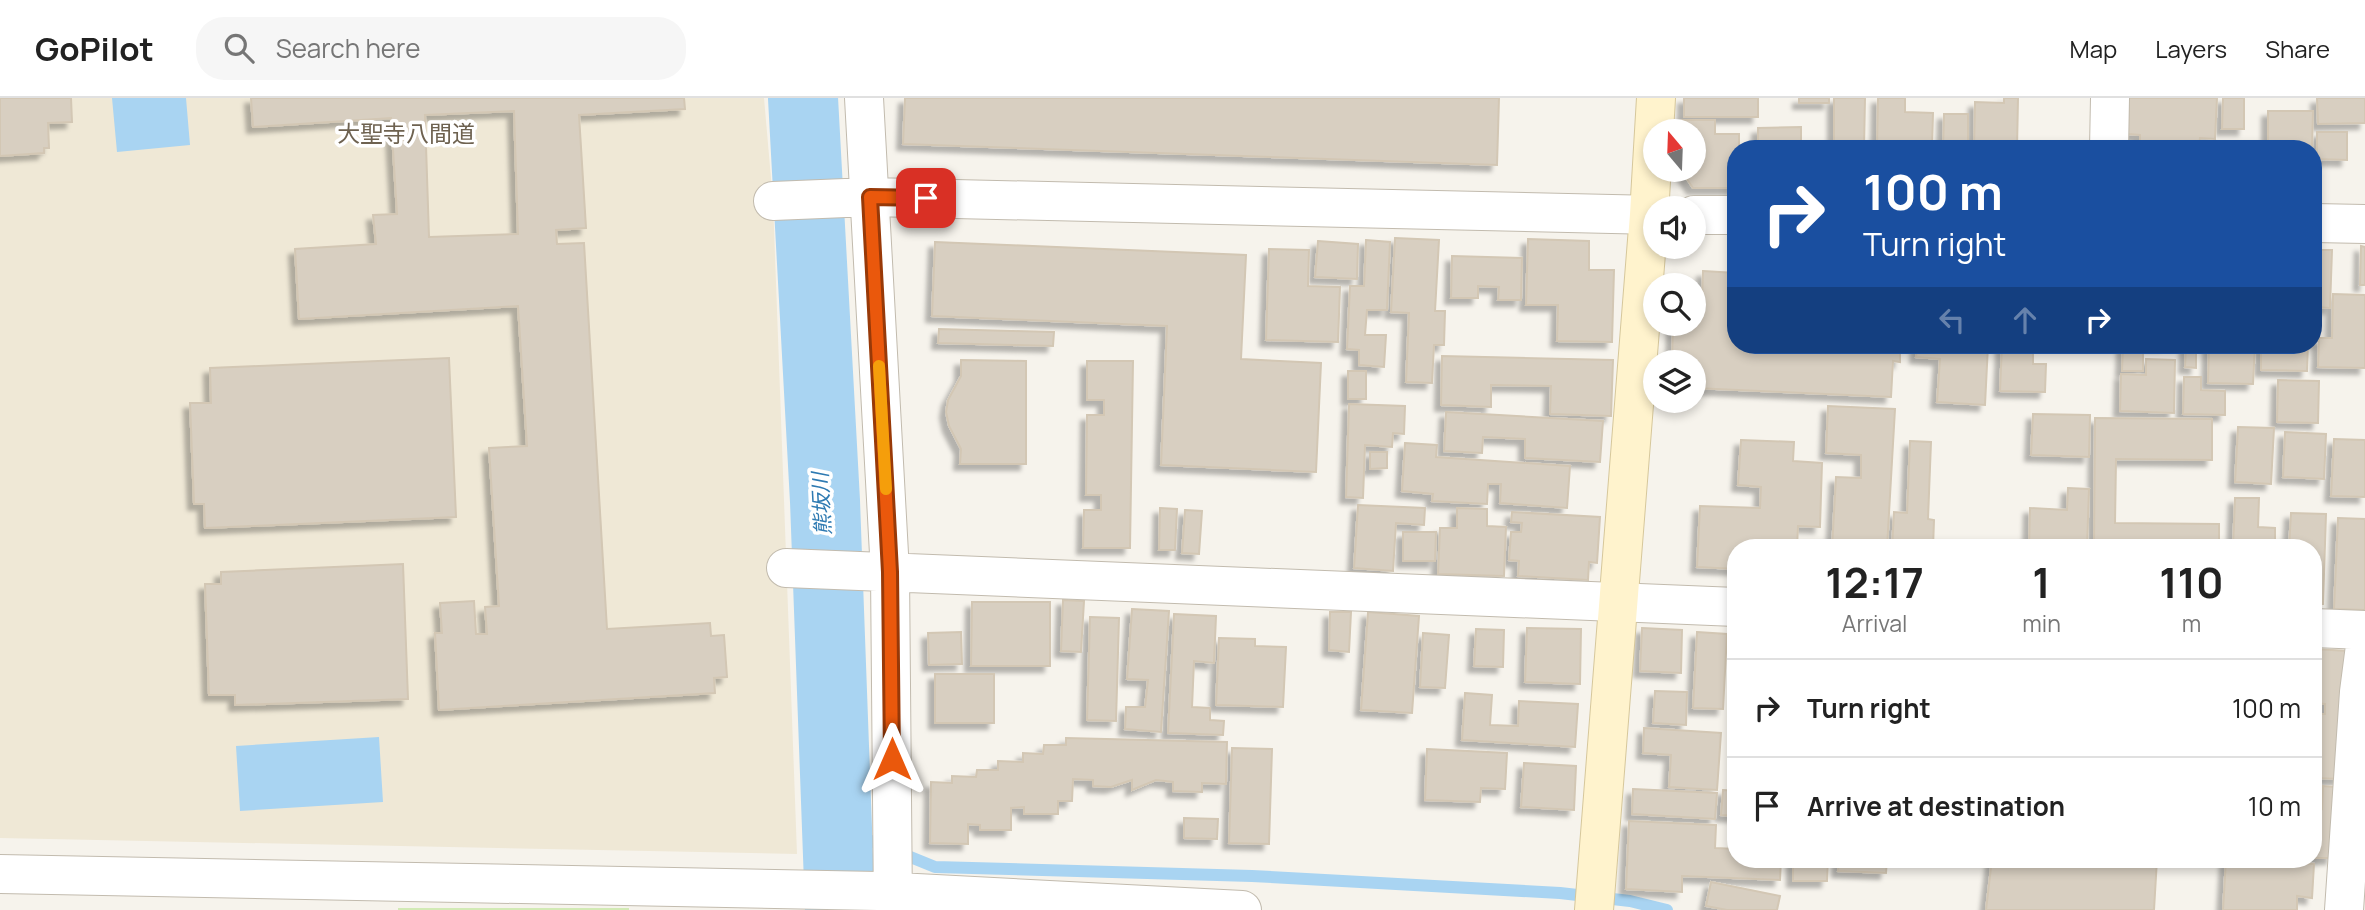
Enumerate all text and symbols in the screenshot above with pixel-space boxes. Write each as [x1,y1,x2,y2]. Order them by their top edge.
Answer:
search box [196,17,686,80]
text: GoPilot [35,26,154,71]
icon: search [220,29,258,67]
text: Search here [276,30,420,66]
text: Map [2070,32,2117,65]
text: Layers [2155,32,2227,65]
text: Share [2265,32,2330,65]
district label: 大聖寺八間道 [337,117,475,149]
north arrow [1643,119,1706,182]
map controls [1643,119,1706,413]
text: 100 m [1863,158,2003,225]
pin [896,168,956,228]
icon: right [1748,168,1839,259]
icon: arrive [907,179,945,217]
button: sound [1643,196,1706,259]
text: Turn right [1863,222,2006,266]
button: search [1643,273,1706,336]
icon: left [1933,301,1971,339]
icon: ahead [2006,301,2044,339]
icon: right [2079,301,2117,339]
button: layers [1643,350,1706,413]
water label: 熊坂川 [805,470,837,536]
text: 12:17 [1825,553,1924,611]
text: 1 [2032,553,2051,611]
text: 110 [2159,553,2224,611]
text: Arrival [1842,607,1907,639]
text: min [2022,607,2061,639]
text: m [2182,607,2201,639]
icon: right [1748,689,1786,727]
text: Turn right [1807,690,1931,726]
text: 100 m [2232,690,2301,726]
position arrow [855,722,929,796]
icon: arrive [1748,787,1786,825]
text: Arrive at destination [1807,788,2065,824]
text: 10 m [2248,788,2301,824]

